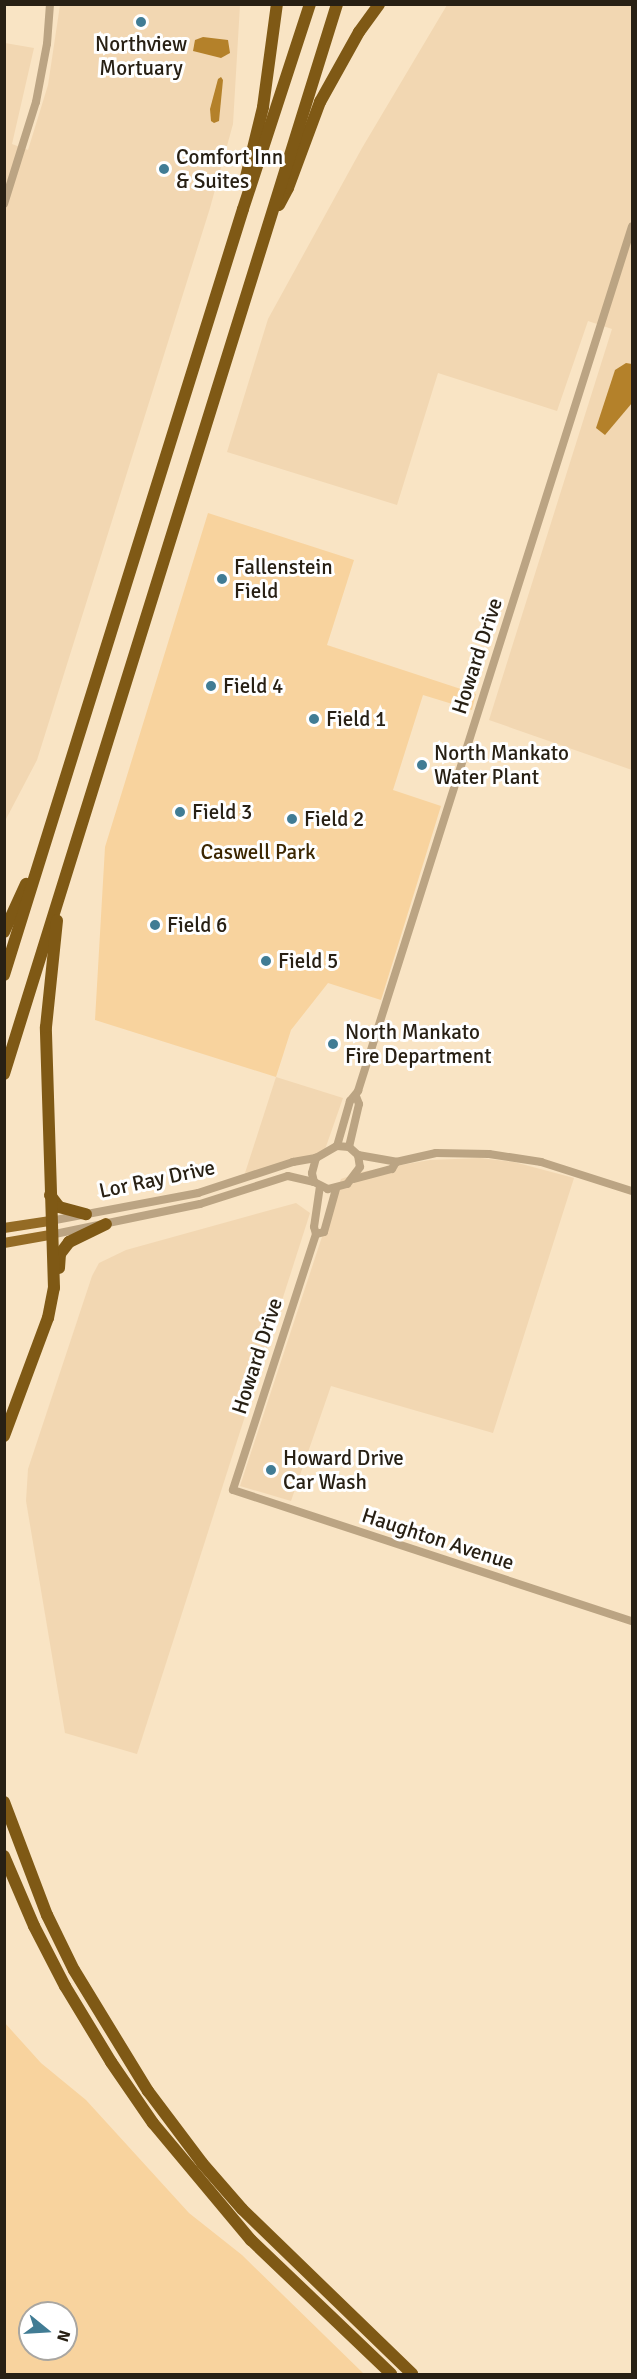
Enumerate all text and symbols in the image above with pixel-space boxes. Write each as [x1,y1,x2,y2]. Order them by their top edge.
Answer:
marker: Northview Mortuary [134,15,148,29]
place label: Northview Mortuary [95,31,187,81]
place label: Comfort Inn & Suites [176,144,283,194]
marker: Comfort Inn & Suites [157,162,171,176]
place label: Fallenstein Field [234,554,333,604]
marker: Fallenstein Field [215,572,229,586]
street label: Howard Drive [446,595,508,717]
place label: Field 4 [223,673,283,699]
marker: Field 4 [204,679,218,693]
place label: Field 1 [326,706,386,732]
marker: Field 1 [307,712,321,726]
place label: North Mankato Water Plant [434,740,569,790]
marker: North Mankato Water Plant [415,758,429,772]
place label: Field 3 [192,799,252,825]
marker: Field 3 [173,805,187,819]
place label: Field 2 [304,806,364,832]
marker: Field 2 [285,812,299,826]
park label: Caswell Park [201,839,315,865]
place label: Field 6 [167,912,227,938]
marker: Field 6 [148,918,162,932]
place label: Field 5 [278,948,338,974]
marker: Field 5 [259,954,273,968]
place label: North Mankato Fire Department [345,1019,492,1069]
marker: North Mankato Fire Department [326,1037,340,1051]
street label: Lor Ray Drive [97,1154,217,1204]
street label: Howard Drive [226,1295,288,1417]
place label: Howard Drive Car Wash [283,1445,404,1495]
marker: Howard Drive Car Wash [264,1463,278,1477]
street label: Haughton Avenue [359,1503,517,1575]
north arrow [18,2301,78,2361]
text: N [52,2328,74,2344]

